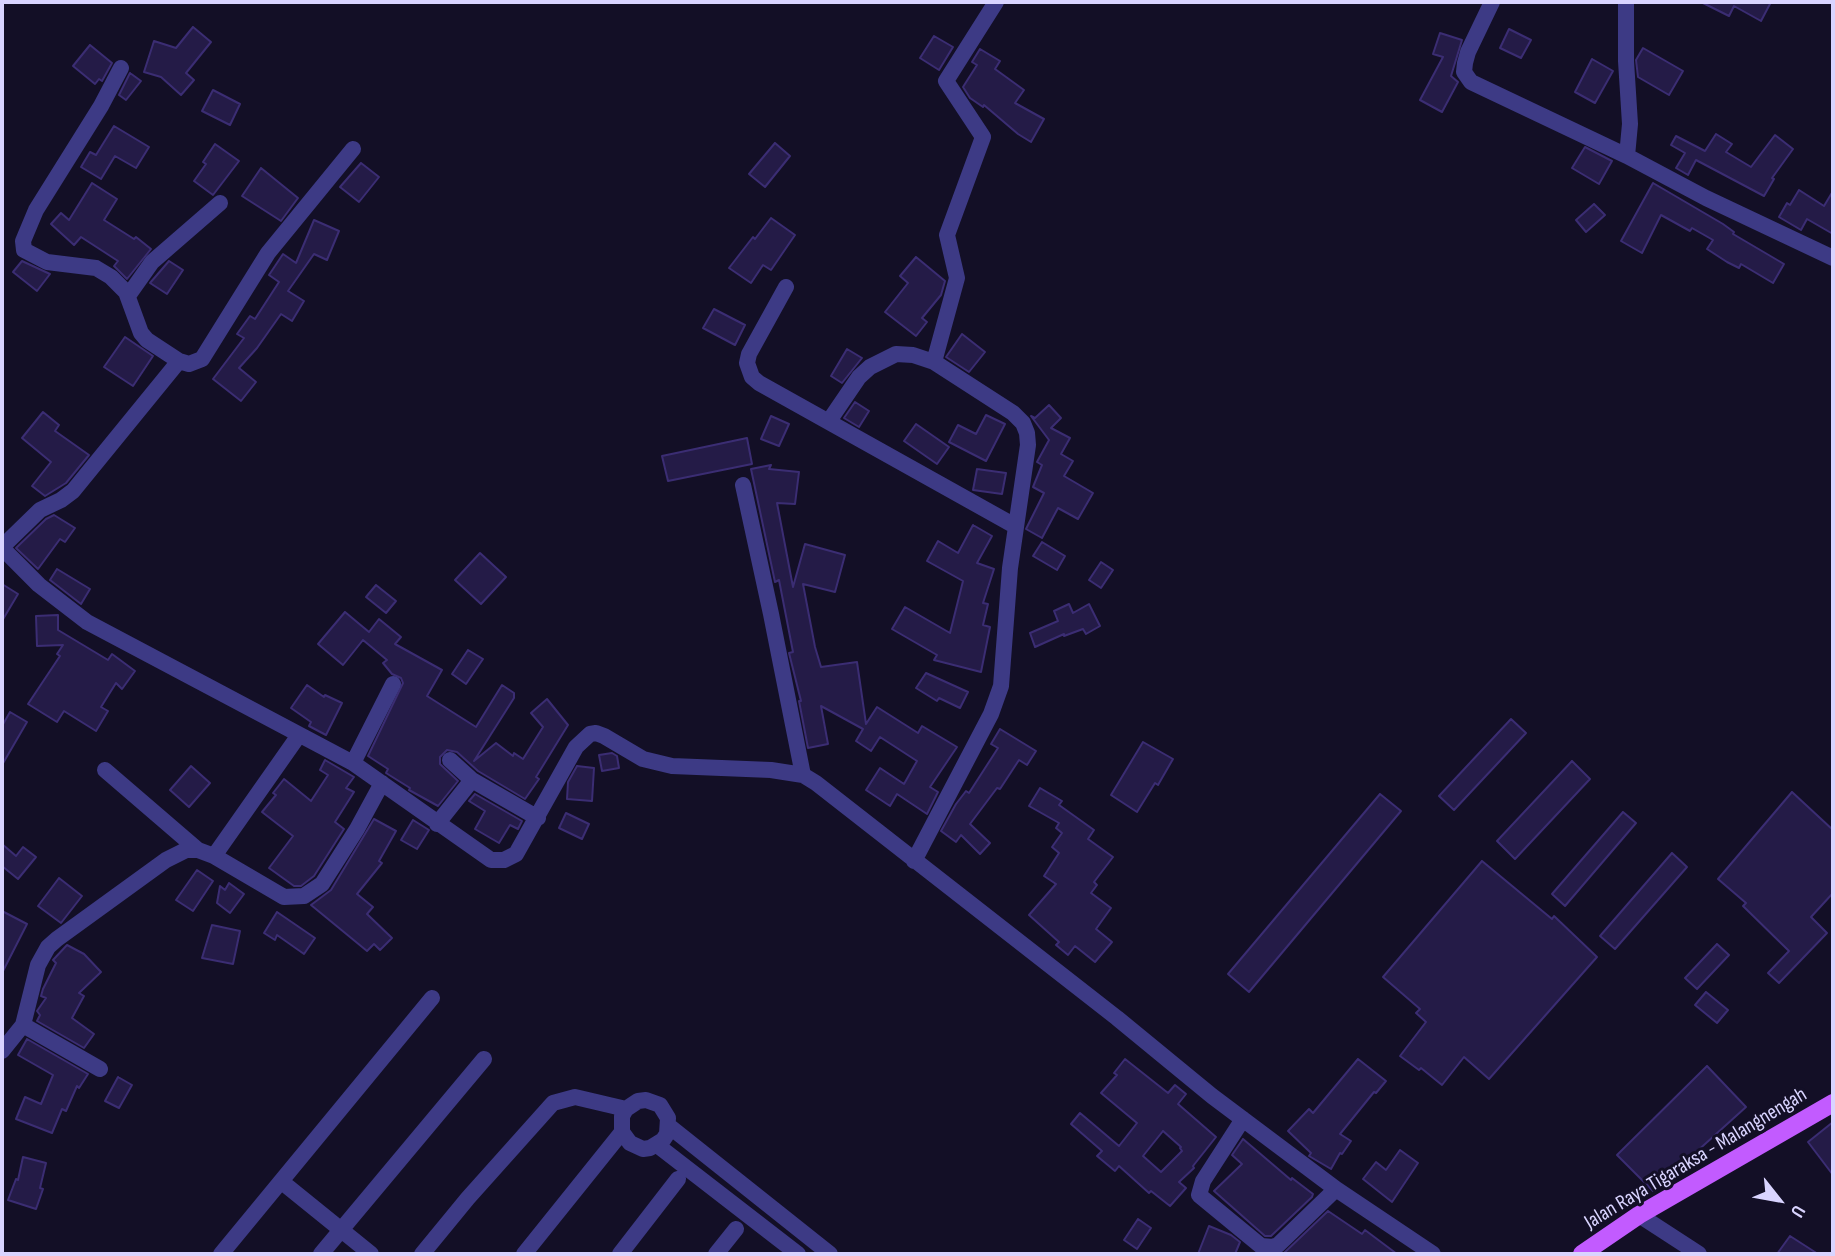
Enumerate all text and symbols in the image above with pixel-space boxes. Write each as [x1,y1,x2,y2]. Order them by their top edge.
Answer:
street label: Jalan Raya Tigaraksa - Malangnengah [1580,1083,1812,1235]
north arrow [1744,1165,1814,1235]
text: U [1785,1201,1810,1221]

